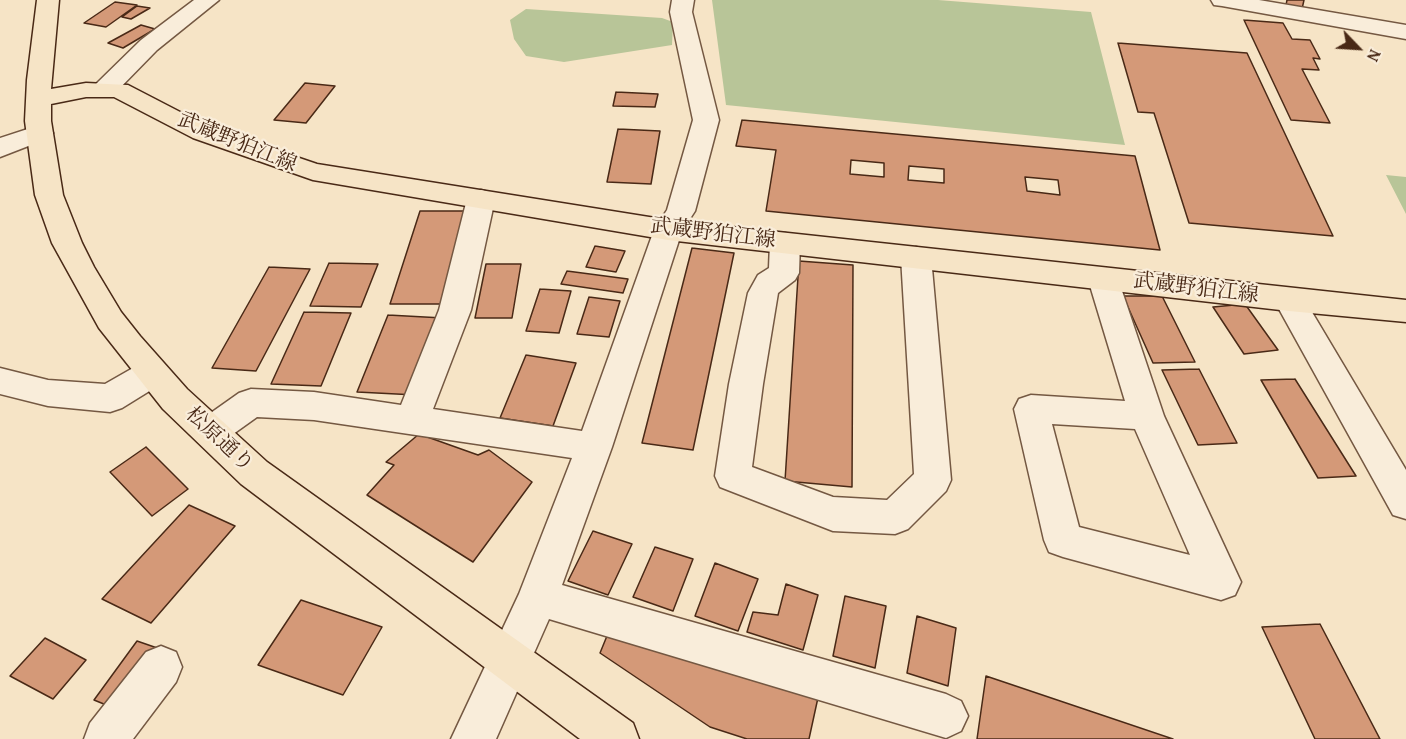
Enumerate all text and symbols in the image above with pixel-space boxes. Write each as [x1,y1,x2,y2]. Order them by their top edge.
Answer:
north arrow [1328,18,1388,78]
text: N [1361,46,1387,66]
street label: 武蔵野狛江線 [174,108,300,178]
street label: 武蔵野狛江線 [649,214,777,254]
street label: 武蔵野狛江線 [1132,269,1260,309]
street label: 松原通り [180,402,258,478]

